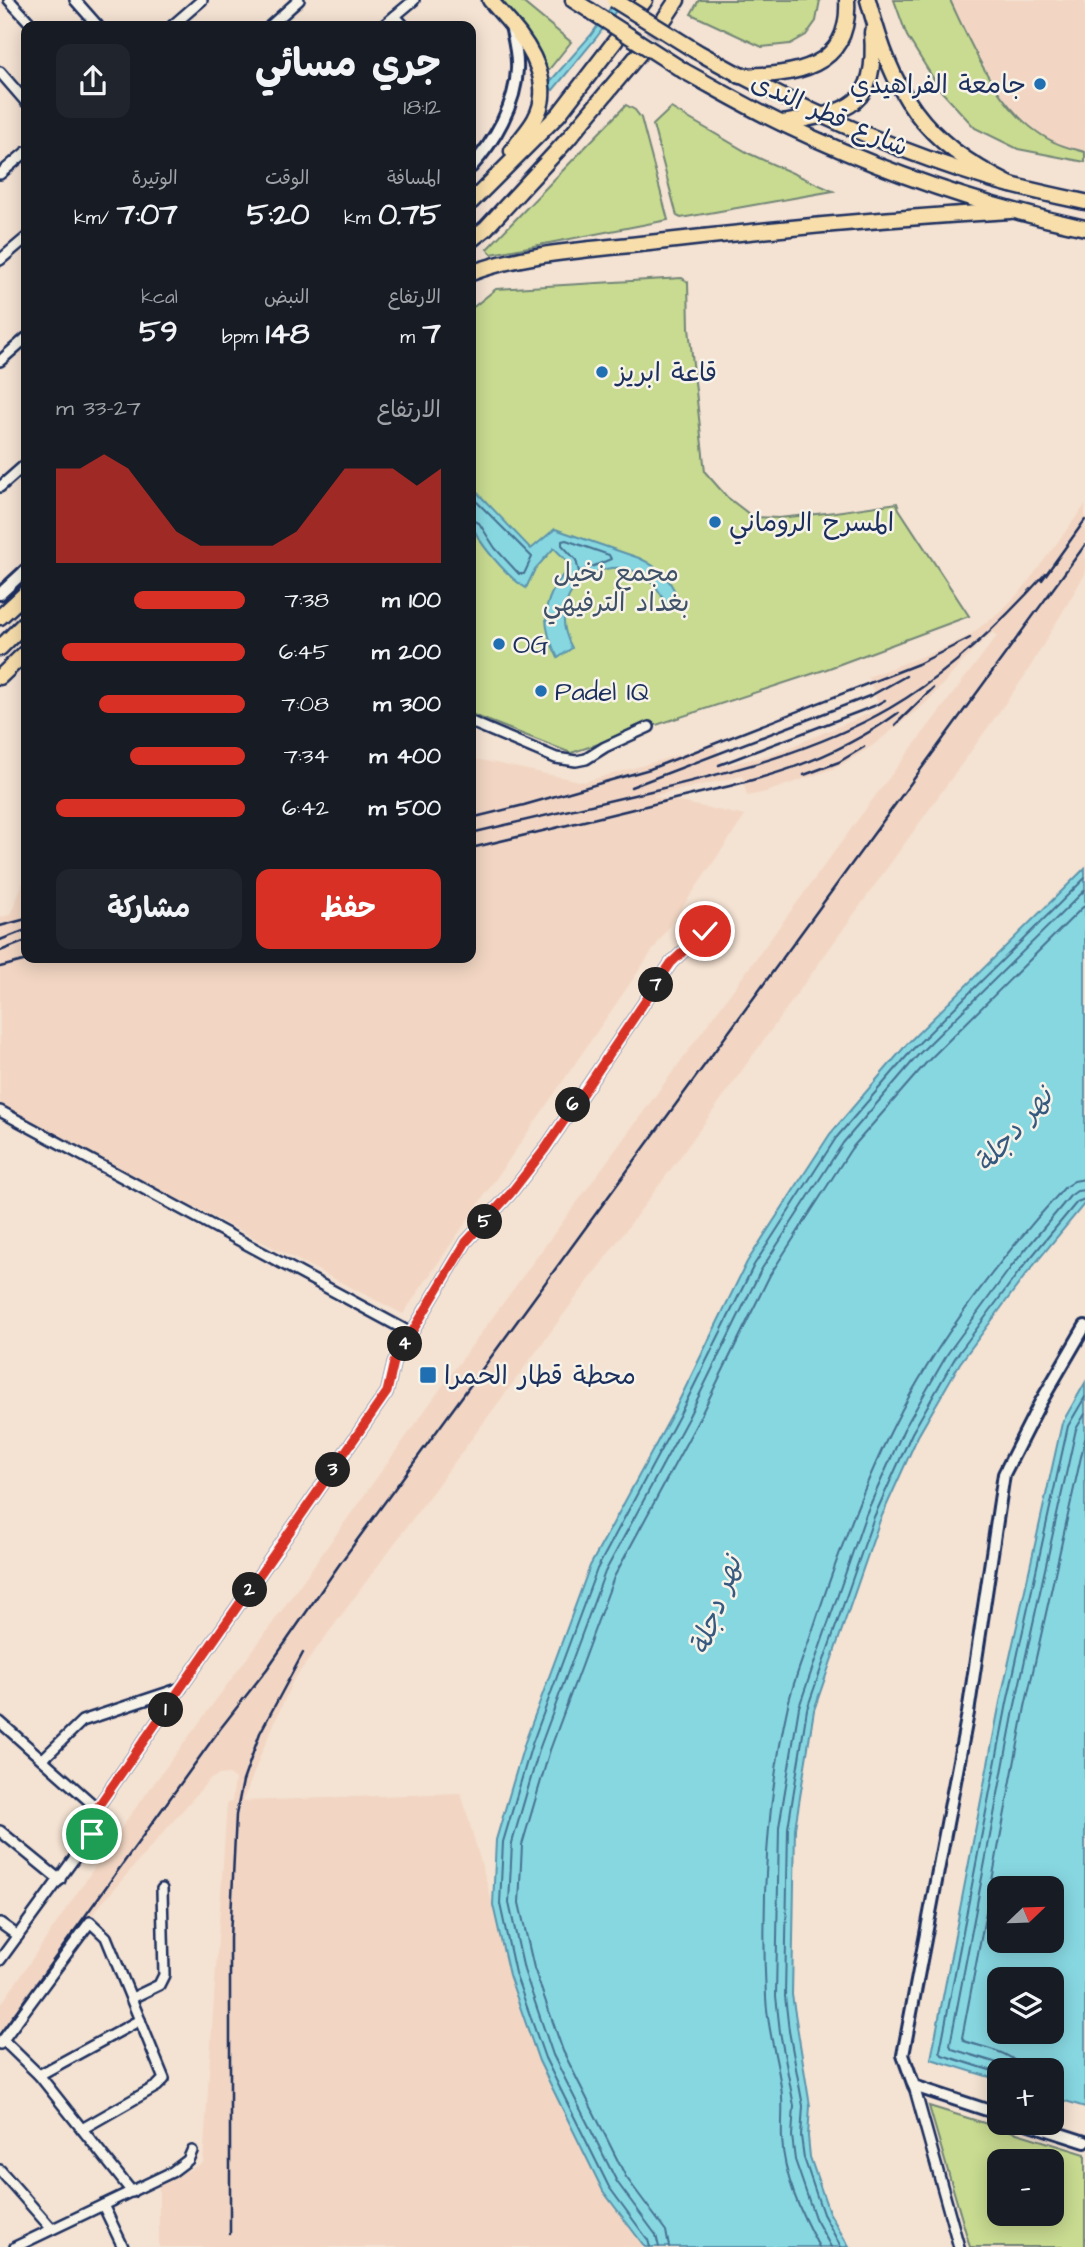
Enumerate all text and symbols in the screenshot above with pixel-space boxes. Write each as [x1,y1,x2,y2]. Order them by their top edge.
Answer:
text: جري مسائي [255,39,441,91]
button: share [56,44,130,118]
street label: شارع قطر الندى [745,64,914,166]
place label: جامعة الفراهيدي [850,67,1026,103]
marker: جامعة الفراهيدي [1032,76,1048,92]
text: 18:12 [403,91,441,123]
text: الوتيرة [132,165,178,192]
text: الوقت [265,165,309,192]
text: المسافة [387,165,441,192]
text: 7:07 [117,194,178,236]
text: 5:20 [247,194,309,236]
text: 0.75 [378,194,441,236]
text: /km [74,205,117,232]
text: km [344,205,378,232]
text: kcal [141,284,178,311]
text: النبض [264,284,309,311]
text: الارتفاع [388,284,441,311]
text: 59 [139,311,178,353]
text: 148 [266,313,309,355]
text: 7 [423,313,441,355]
text: bpm [222,324,266,351]
text: m [400,324,423,351]
place label: قاعة ابريز [614,355,717,391]
marker: قاعة ابريز [594,364,610,380]
text: 27–33 m [56,392,141,424]
text: الارتفاع [377,394,441,426]
place label: المسرح الروماني [729,505,894,545]
marker: المسرح الروماني [707,514,723,530]
park label: مجمع نخيل بغداد الترفيهي [543,555,689,625]
text: 7:38 [284,584,329,616]
text: 100 m [382,584,441,616]
place label: OG [513,627,548,663]
text: 6:45 [279,636,329,668]
text: 200 m [372,636,441,668]
marker: OG [491,636,507,652]
place label: Padel IQ [555,674,649,710]
marker: Padel IQ [533,683,549,699]
text: 7:08 [282,688,329,720]
text: 300 m [373,688,441,720]
text: 7:34 [284,740,329,772]
text: 400 m [369,740,441,772]
text: 6:42 [282,792,329,824]
text: 500 m [369,792,441,824]
button: مشاركة [56,869,242,949]
button: حفظ [256,869,441,949]
pin [675,901,735,961]
icon: check [686,912,724,950]
pin: 7 [638,968,674,1002]
text: 7 [650,971,661,998]
water label: نهر دجلة [966,1076,1064,1181]
pin: 6 [556,1088,590,1122]
text: 6 [567,1091,578,1118]
pin: 5 [468,1204,503,1240]
text: 5 [478,1208,491,1235]
pin: 4 [388,1326,422,1362]
text: 4 [398,1330,411,1357]
place label: محطة قطار الحمرا [444,1358,636,1394]
marker: محطة قطار الحمرا [418,1365,438,1385]
pin: 3 [316,1452,350,1488]
text: 3 [328,1456,337,1483]
water label: نهر دجلة [681,1548,753,1660]
pin: 2 [232,1572,268,1608]
text: 2 [244,1576,255,1603]
pin: 1 [148,1692,184,1728]
text: 1 [164,1696,167,1723]
pin [62,1804,122,1864]
icon: arrive [73,1815,111,1853]
north arrow [987,1876,1064,1953]
map controls [987,1876,1064,2226]
button: layers [987,1967,1064,2044]
button: + [987,2058,1064,2135]
button: − [987,2149,1064,2226]

